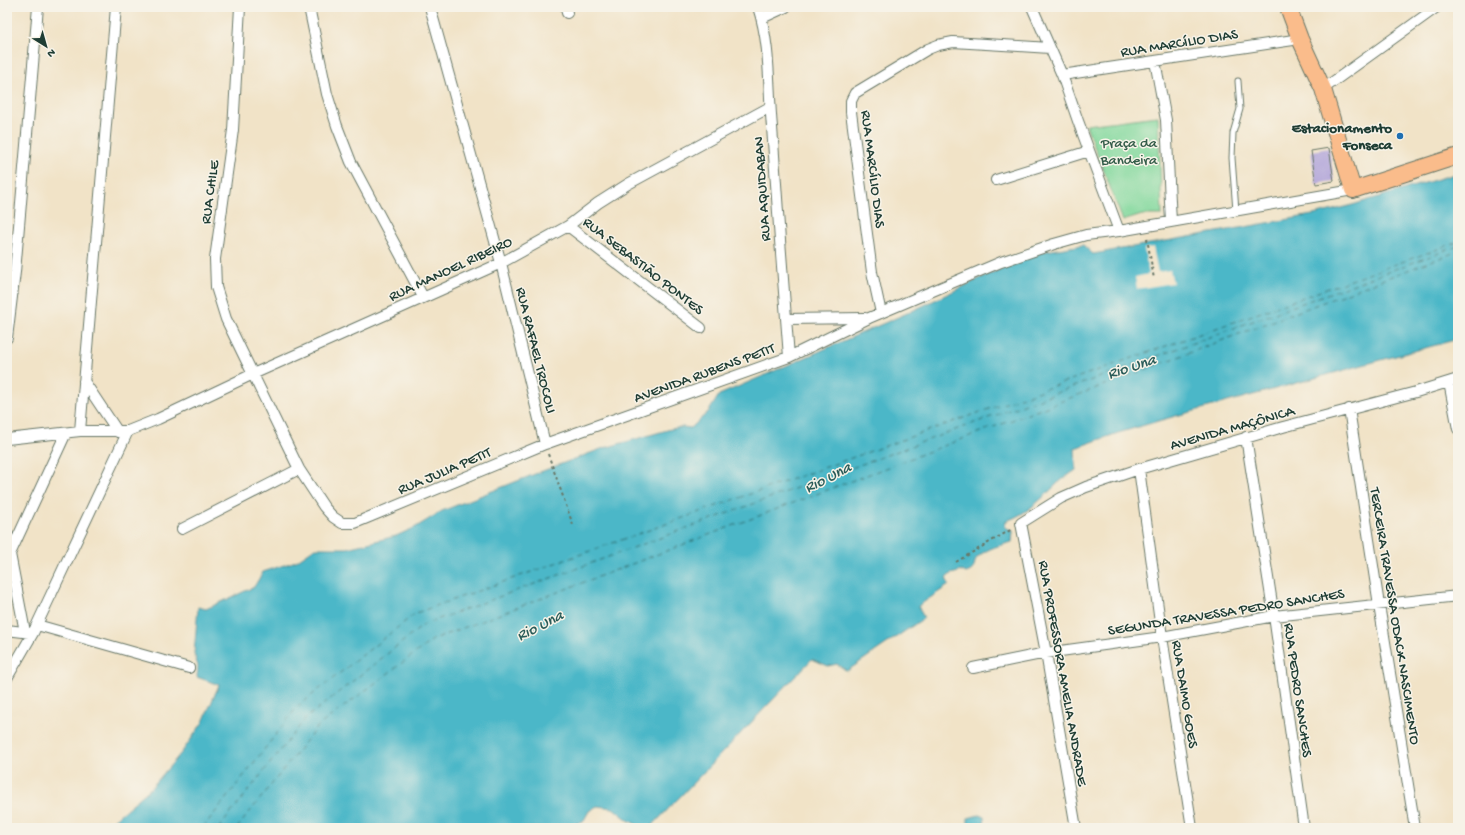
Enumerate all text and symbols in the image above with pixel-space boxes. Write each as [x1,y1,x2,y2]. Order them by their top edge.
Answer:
north arrow [26,26,66,66]
street label: RUA MARCÍLIO DIAS [1119,26,1239,62]
text: N [44,45,57,59]
street label: RUA MARCÍLIO DIAS [856,109,888,229]
place label: Estacionamento Fonseca [1292,120,1393,155]
marker: Estacionamento Fonseca [1395,131,1405,141]
park label: Praça da Bandeira [1100,135,1158,170]
street label: RUA AQUIDABAN [750,136,776,242]
street label: RUA CHILE [198,159,224,225]
street label: RUA SEBASTIÃO PONTES [579,214,707,319]
street label: RUA MANOEL RIBEIRO [386,233,516,306]
street label: RUA RAFAEL TROCOLI [511,285,559,415]
street label: AVENIDA RUBENS PETIT [632,340,779,408]
water label: Rio Una [1106,351,1160,385]
street label: AVENIDA MAÇÔNICA [1168,402,1298,455]
street label: RUA JULIA PETIT [395,444,495,500]
water label: Rio Una [802,459,856,499]
street label: TERCEIRA TRAVESSA ODACK NASCIMENTO [1365,485,1423,746]
street label: RUA PROFESSORA AMELIA ANDRADE [1033,559,1091,788]
street label: SEGUNDA TRAVESSA PEDRO SANCHES [1107,585,1346,641]
water label: Rio Una [514,607,568,647]
street label: RUA PEDRO SANCHES [1279,622,1315,759]
street label: RUA DAIMO GOES [1167,639,1201,750]

